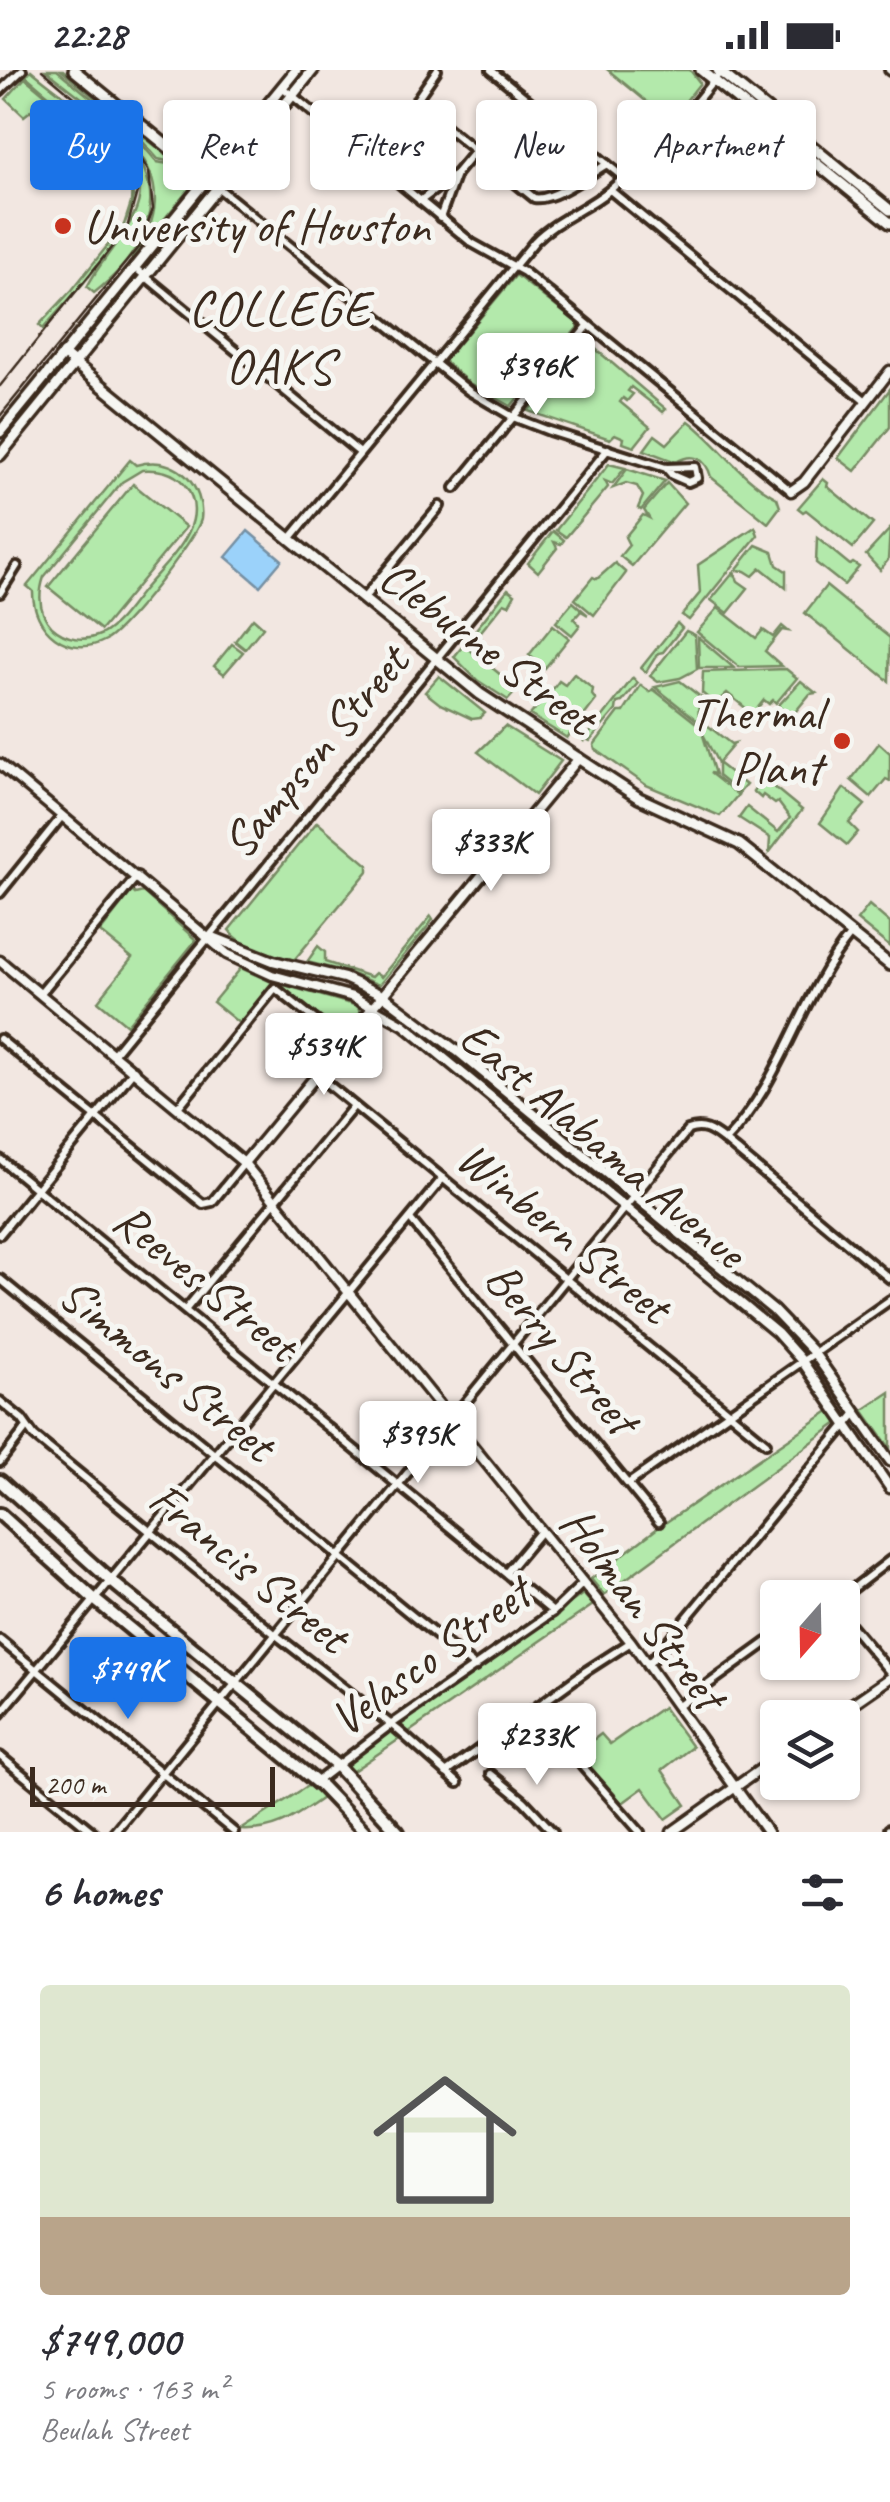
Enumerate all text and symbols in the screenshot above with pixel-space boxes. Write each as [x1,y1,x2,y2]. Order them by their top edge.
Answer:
text: 22:28 [50,12,126,59]
chip: Buy [30,100,143,190]
chip: Rent [163,100,290,190]
chip: Filters [310,100,456,190]
chip: New [476,100,597,190]
chip: Apartment [617,100,816,190]
place label: University of Houston [83,196,431,256]
marker: University of Houston [52,215,74,237]
district label: COLLEGE OAKS [188,277,375,398]
pin: $396K [466,333,606,418]
text: $396K [499,345,573,386]
street label: Cleburne Street [368,546,611,750]
street label: Sampson Street [209,630,424,870]
place label: Thermal Plant [690,683,830,798]
marker: Thermal Plant [831,730,853,752]
pin: $333K [421,809,561,894]
text: $333K [454,821,528,862]
street label: East Alabama Avenue [448,1007,761,1283]
pin: $534K [254,1013,394,1098]
text: $534K [287,1025,361,1066]
street label: Winbern Street [445,1128,686,1339]
street label: Reeves Street [102,1190,313,1377]
street label: Berry Street [473,1250,655,1451]
street label: Simmons Street [47,1264,290,1477]
pin: $395K [348,1401,488,1486]
text: $395K [382,1413,454,1454]
street label: Francis Street [137,1468,364,1668]
street label: Holman Street [547,1495,742,1726]
street label: Velasco Street [318,1560,547,1749]
north arrow [760,1580,860,1680]
map controls [760,1580,860,1800]
pin: $749K [58,1637,198,1722]
text: $749K [91,1649,165,1690]
button: layers [760,1700,860,1800]
pin: $233K [467,1703,607,1788]
text: $233K [500,1715,574,1756]
scale bar [30,1762,275,1806]
text: 200 m [45,1767,105,1802]
icon: filters [795,1865,850,1920]
text: 6 homes [40,1866,159,1919]
icon: home [355,2050,535,2230]
text: $749,000 [40,2315,180,2368]
text: 5 rooms · 163 m² [40,2368,227,2409]
text: Beulah Street [40,2409,189,2450]

